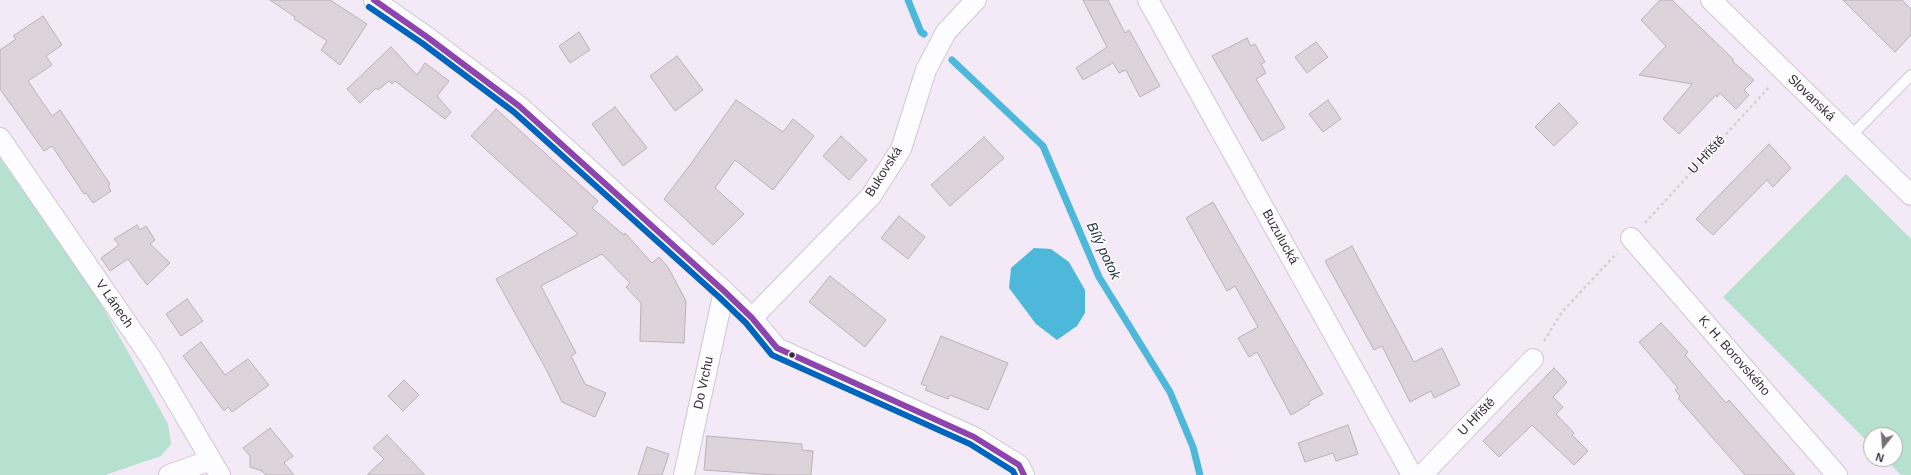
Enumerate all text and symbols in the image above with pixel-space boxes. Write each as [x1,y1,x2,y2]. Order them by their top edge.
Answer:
street label: Slovanská [1784,72,1838,124]
street label: U Hřiště [1685,133,1729,177]
street label: Bukovská [862,144,906,200]
street label: Buzulucká [1259,207,1301,267]
water label: Bílý potok [1082,220,1124,282]
street label: V Lánech [92,277,136,331]
street label: K. H. Borovského [1695,313,1773,399]
unlabelled marker [787,350,797,360]
street label: Do Vrchu [691,355,717,411]
street label: U Hřiště [1455,395,1499,439]
north arrow [1863,427,1903,467]
text: N [1874,451,1885,464]

